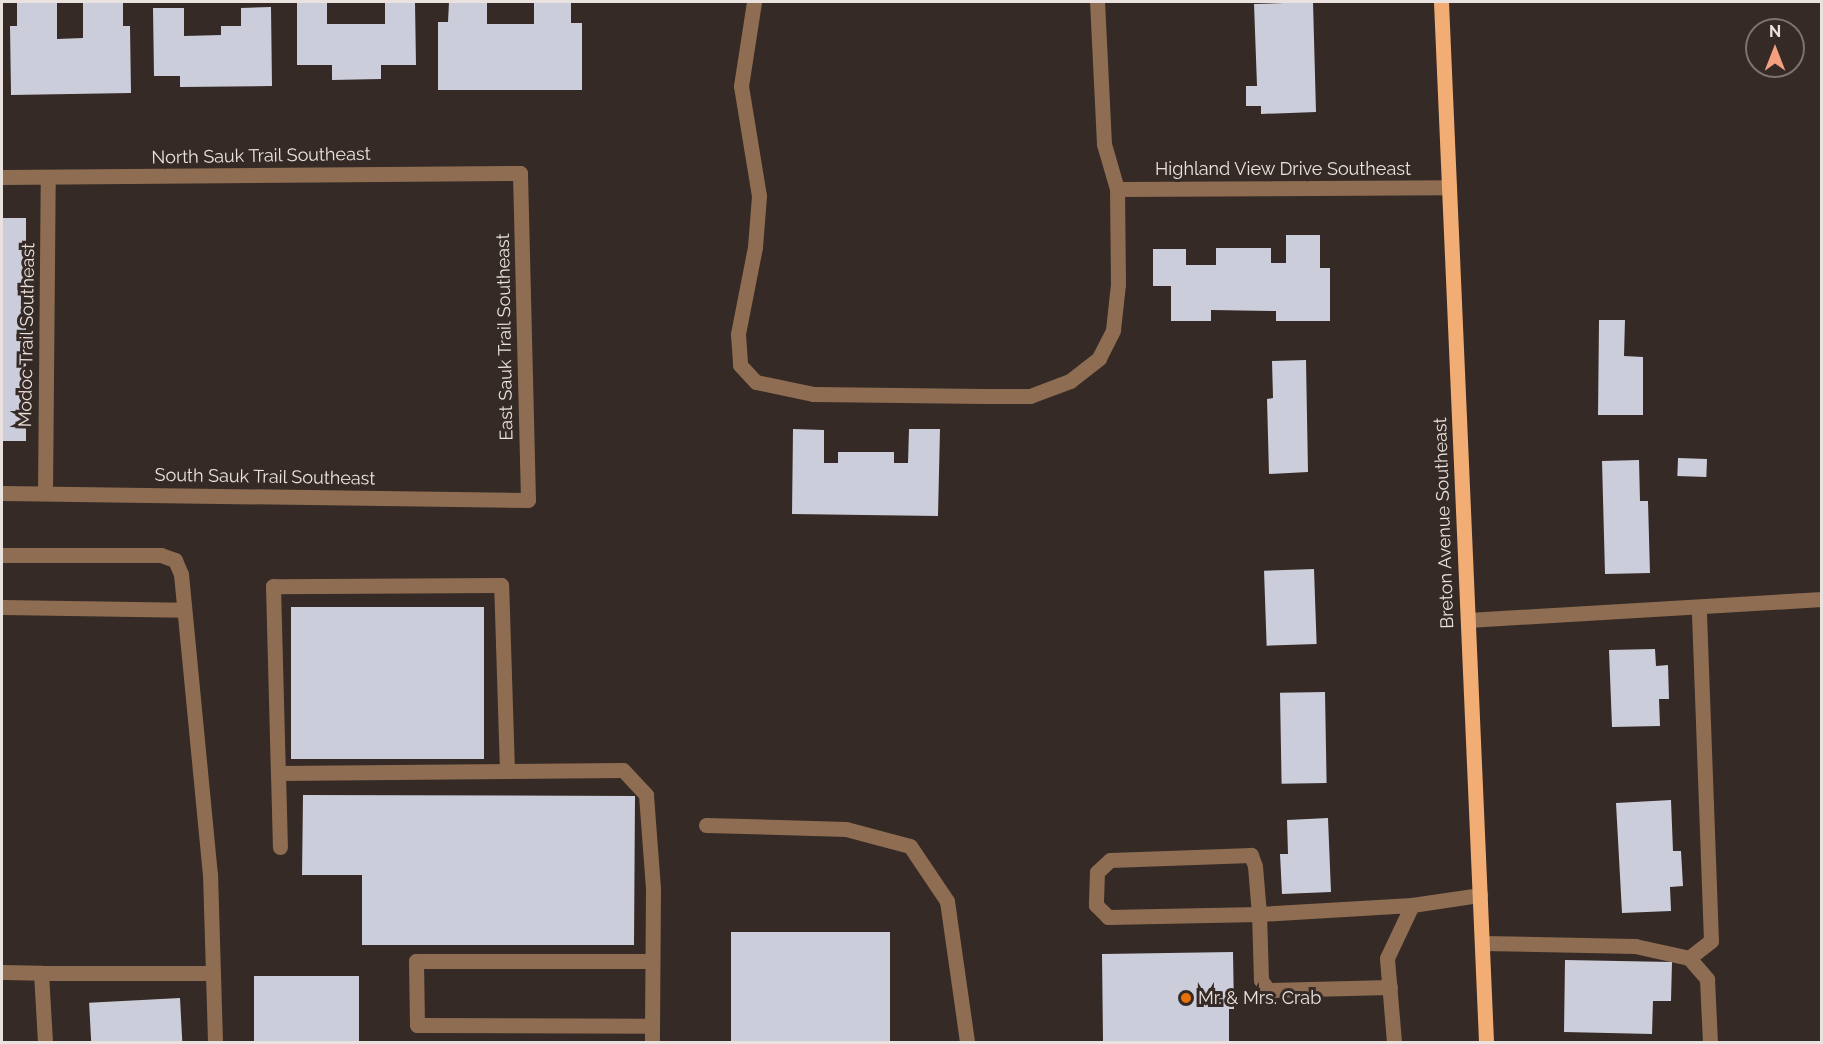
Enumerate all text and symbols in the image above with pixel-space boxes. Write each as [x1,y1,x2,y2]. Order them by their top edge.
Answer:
north arrow [1745,18,1805,78]
text: N [1769,22,1781,41]
street label: North Sauk Trail Southeast [151,143,371,169]
street label: Highland View Drive Southeast [1155,158,1411,180]
street label: East Sauk Trail Southeast [492,233,518,441]
street label: Modoc Trail Southeast [15,242,39,428]
street label: Breton Avenue Southeast [1430,417,1458,629]
street label: South Sauk Trail Southeast [154,464,376,490]
place label: Mr. & Mrs. Crab [1198,987,1321,1009]
marker: Mr. & Mrs. Crab [1179,991,1193,1005]

